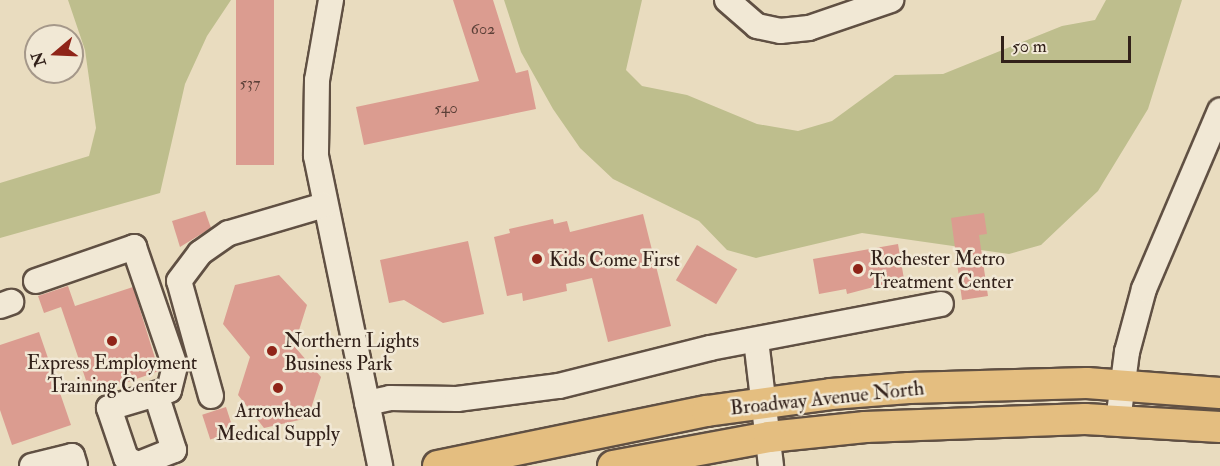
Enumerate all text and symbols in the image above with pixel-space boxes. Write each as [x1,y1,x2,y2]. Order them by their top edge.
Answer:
house number: 602 [471,19,495,39]
north arrow [24,24,84,84]
scale bar [1004,24,1134,62]
text: 50 m [1012,35,1047,58]
text: N [27,49,51,69]
house number: 537 [240,73,260,93]
house number: 540 [434,98,458,118]
place label: Rochester Metro Treatment Center [870,246,1013,293]
place label: Kids Come First [549,247,680,271]
marker: Kids Come First [530,252,544,266]
marker: Rochester Metro Treatment Center [851,262,865,276]
place label: Northern Lights Business Park [284,328,419,375]
marker: Express Employment Training Center [105,334,119,348]
marker: Northern Lights Business Park [265,344,279,358]
place label: Express Employment Training Center [27,350,197,397]
street label: Broadway Avenue North [729,376,925,420]
marker: Arrowhead Medical Supply [271,381,285,395]
place label: Arrowhead Medical Supply [216,398,340,445]

